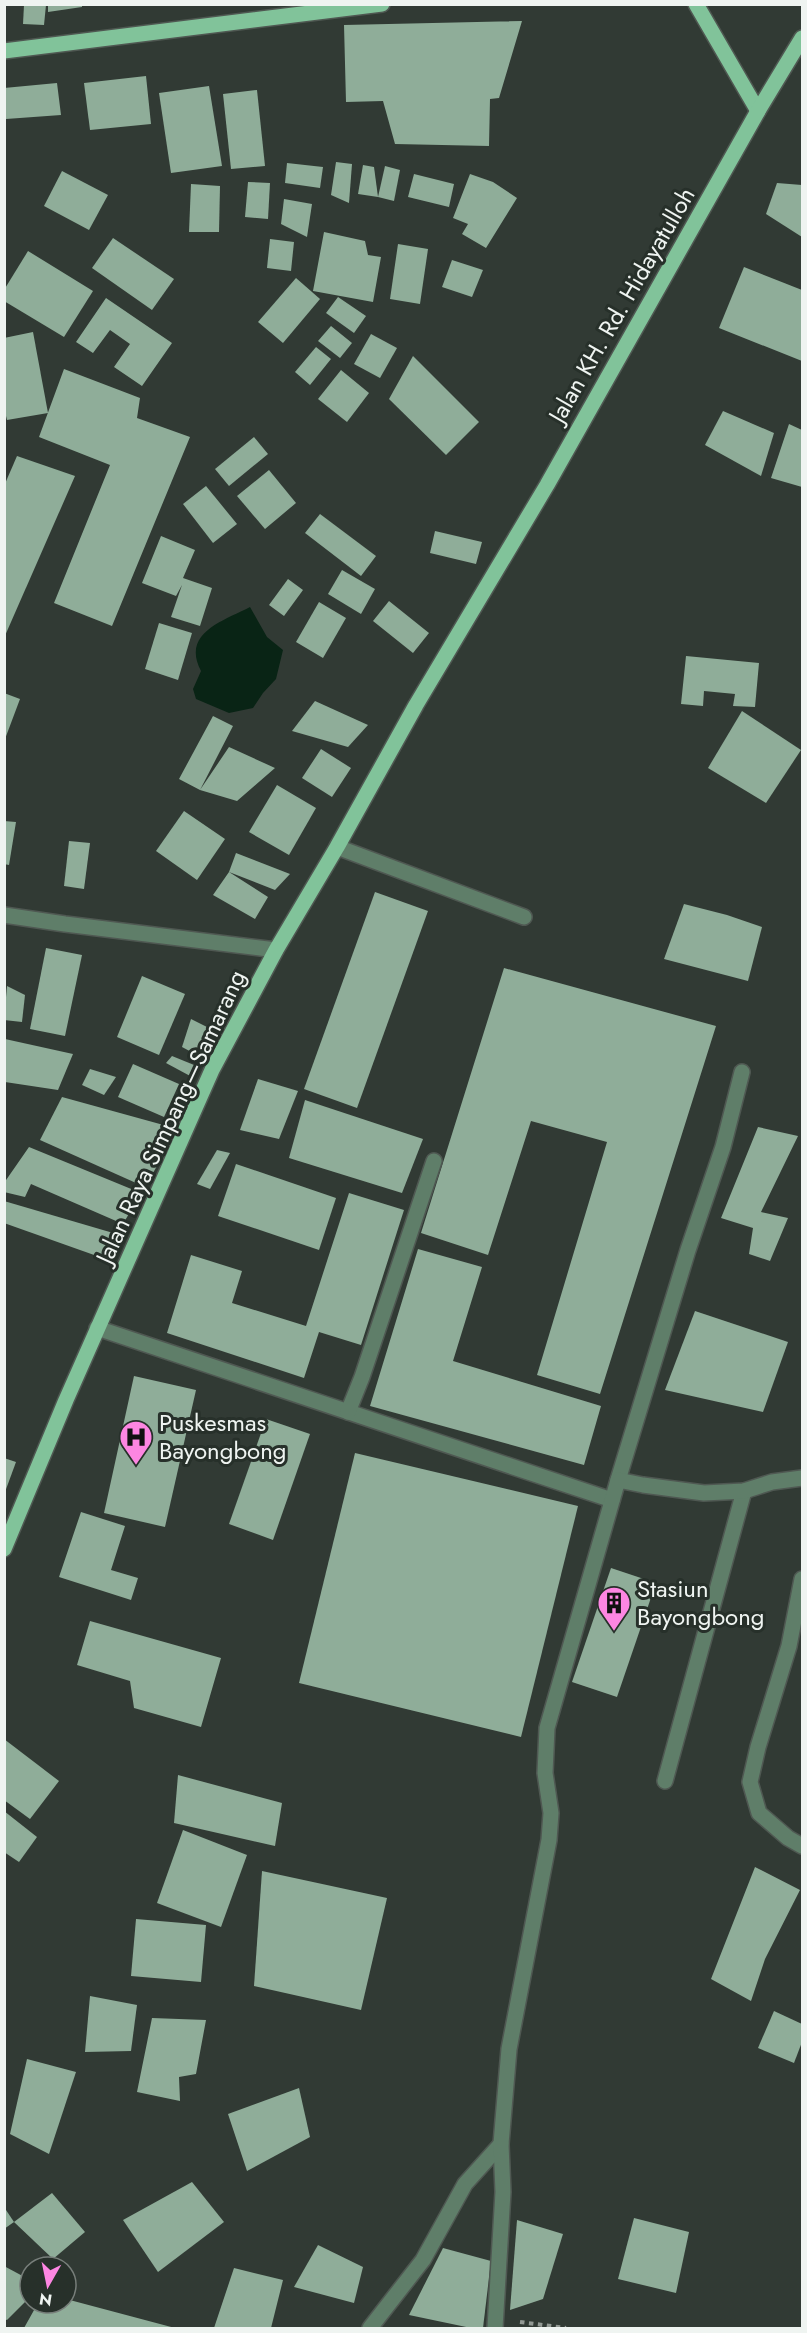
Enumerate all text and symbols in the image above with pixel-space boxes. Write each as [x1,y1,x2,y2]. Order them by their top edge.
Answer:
street label: Jalan KH. Rd. Hidayatulloh [538,181,703,432]
street label: Jalan Raya Simpang—Samarang [86,964,254,1272]
place label: Puskesmas Bayongbong [159,1405,286,1468]
hospital icon: Puskesmas Bayongbong [118,1419,154,1466]
place label: Stasiun Bayongbong [637,1571,764,1634]
building icon: Stasiun Bayongbong [596,1585,632,1632]
north arrow [18,2255,78,2315]
text: N [38,2287,54,2312]

